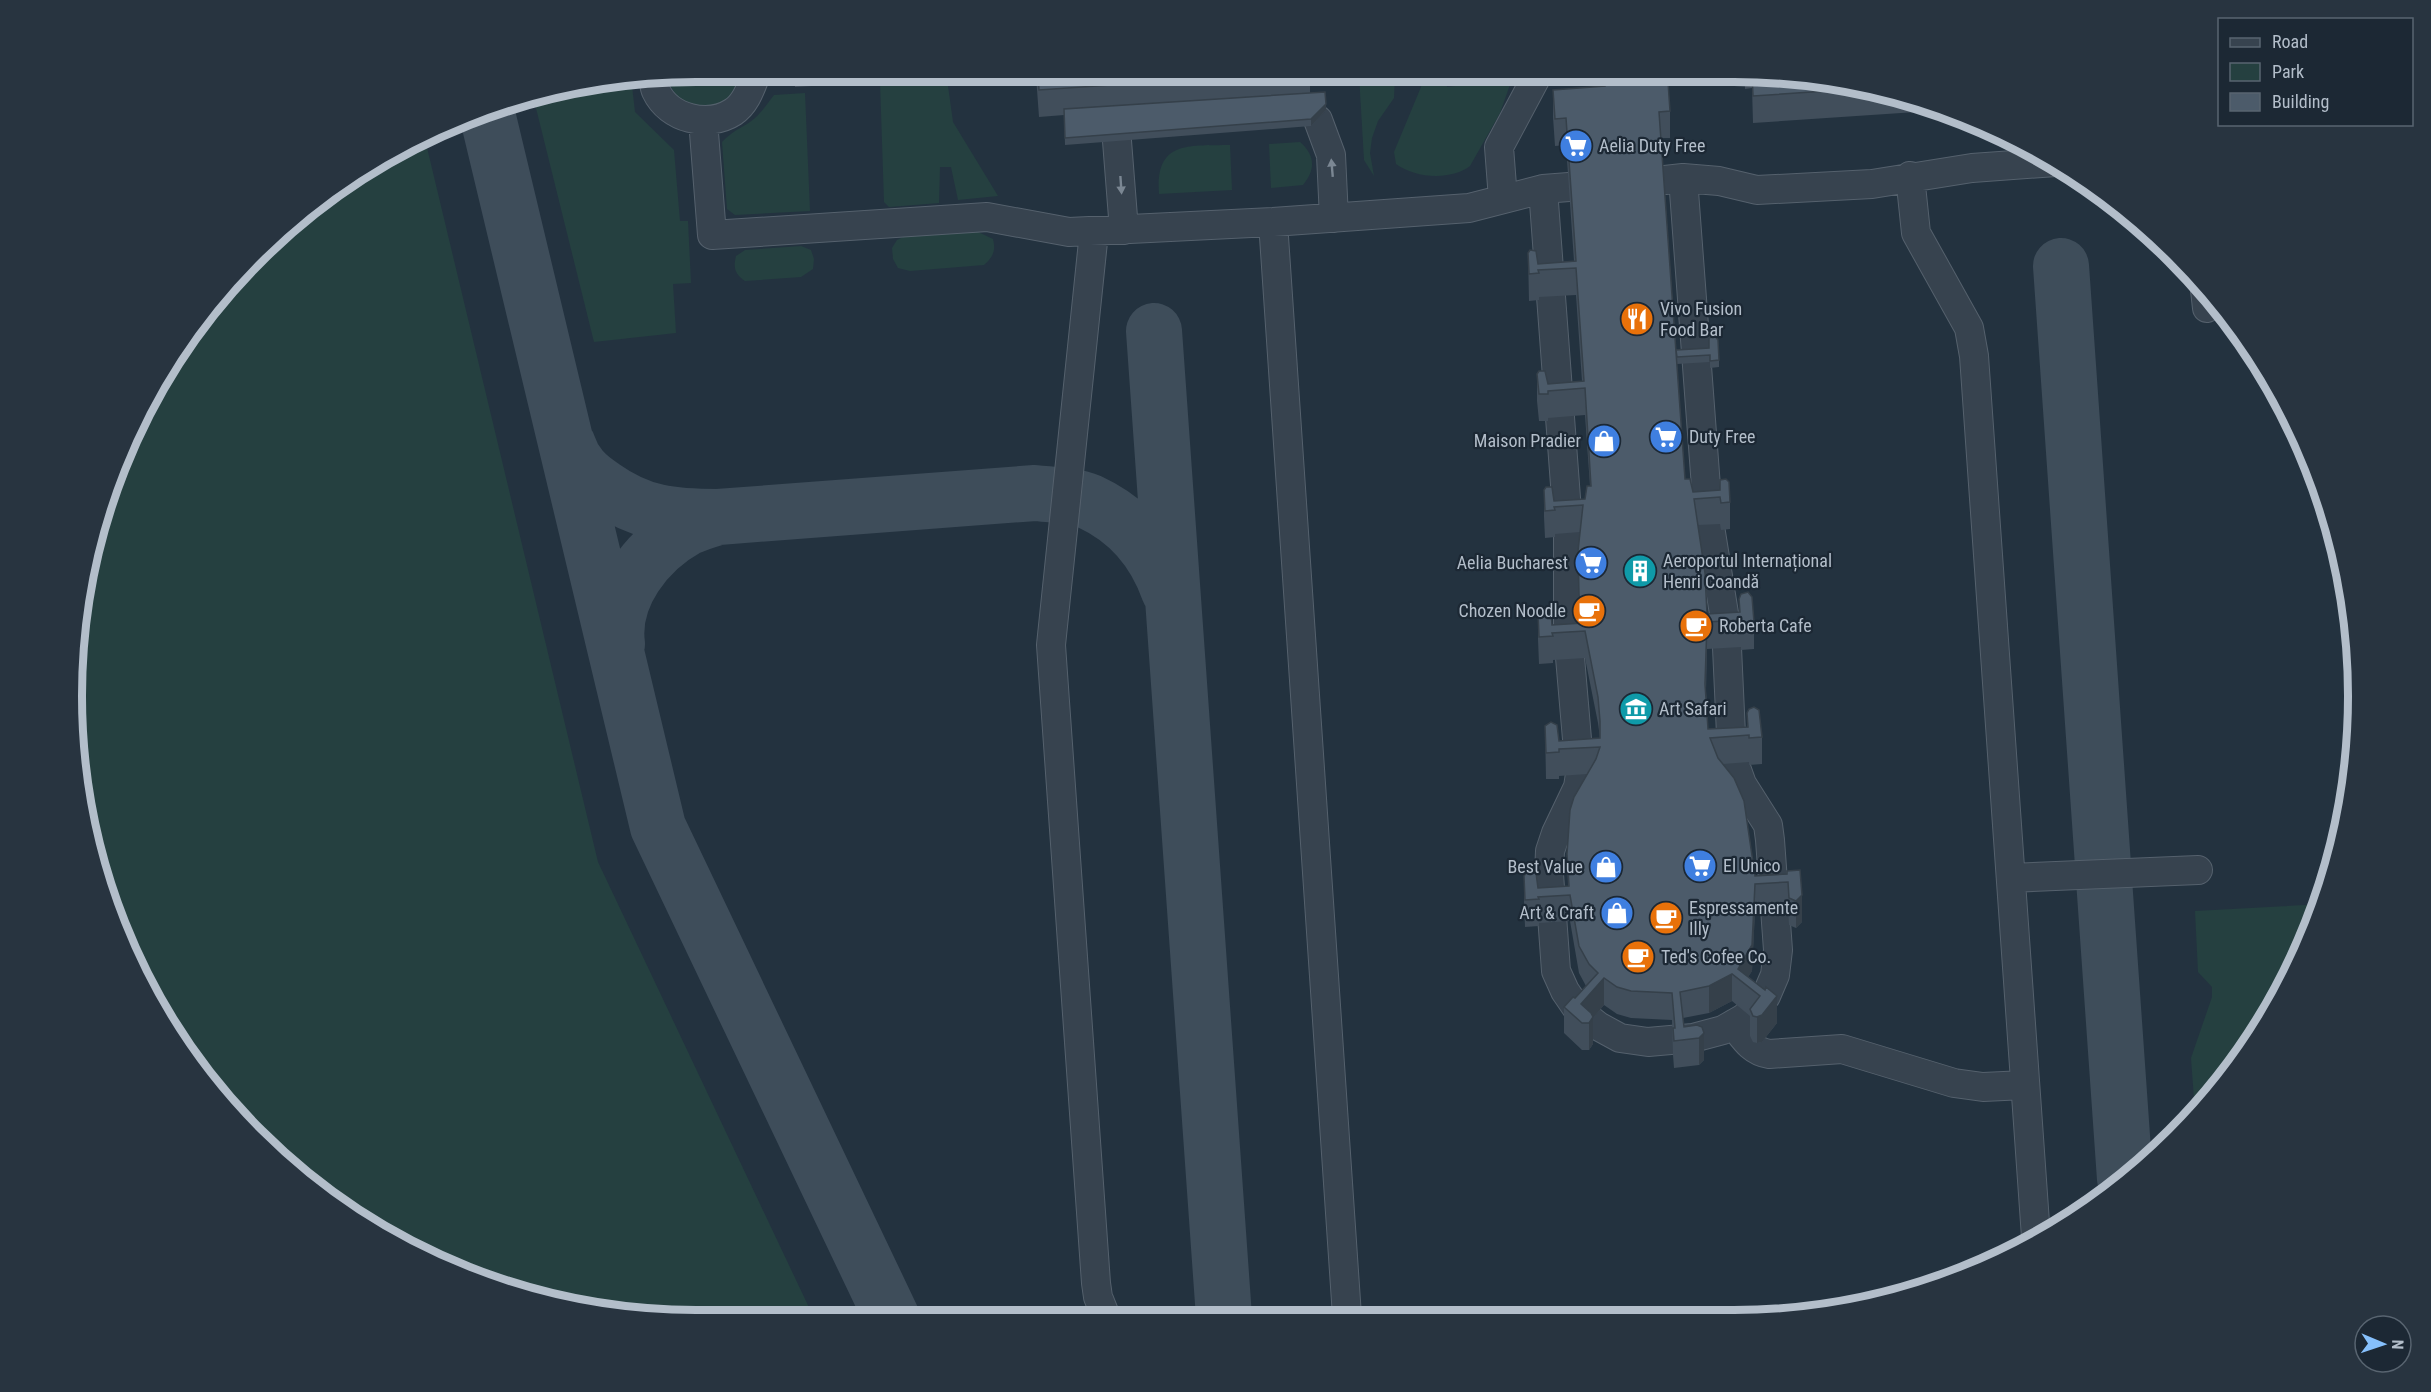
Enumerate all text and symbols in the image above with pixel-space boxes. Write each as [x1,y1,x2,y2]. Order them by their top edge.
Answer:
legend [2218,18,2413,126]
text: Road [2272,31,2308,52]
text: Park [2272,61,2304,82]
text: Building [2272,91,2329,112]
supermarket icon: Aelia Duty Free [1558,128,1594,164]
place label: Aelia Duty Free [1599,135,1705,156]
one-way arrow [1327,158,1337,177]
one-way arrow [1116,176,1125,195]
place label: Vivo Fusion Food Bar [1660,298,1742,340]
restaurant icon: Vivo Fusion Food Bar [1619,301,1655,337]
supermarket icon: Duty Free [1648,419,1684,455]
shop icon: Maison Pradier [1586,423,1622,459]
place label: Duty Free [1689,426,1756,447]
place label: Maison Pradier [1474,430,1582,451]
supermarket icon: Aelia Bucharest [1573,545,1609,581]
place label: Aeroportul Internațional Henri Coandă [1663,550,1832,592]
place label: Aelia Bucharest [1457,552,1568,573]
building icon: Aeroportul Internațional Henri Coandă [1622,553,1658,589]
cafe icon: Chozen Noodle [1571,593,1607,629]
place label: Chozen Noodle [1458,600,1566,621]
cafe icon: Roberta Cafe [1678,608,1714,644]
place label: Roberta Cafe [1719,615,1812,636]
museum icon: Art Safari [1618,691,1654,727]
place label: Art Safari [1659,698,1727,719]
supermarket icon: El Unico [1682,848,1718,884]
shop icon: Best Value [1588,849,1624,885]
place label: El Unico [1723,855,1781,876]
place label: Best Value [1507,856,1583,877]
shop icon: Art & Craft [1599,895,1635,931]
place label: Espressamente Illy [1689,897,1798,939]
cafe icon: Espressamente Illy [1648,900,1684,936]
place label: Art & Craft [1519,902,1594,923]
cafe icon: Ted's Cofee Co. [1620,939,1656,975]
place label: Ted's Cofee Co. [1661,946,1771,967]
north arrow [2353,1314,2413,1374]
text: N [2388,1339,2407,1350]

